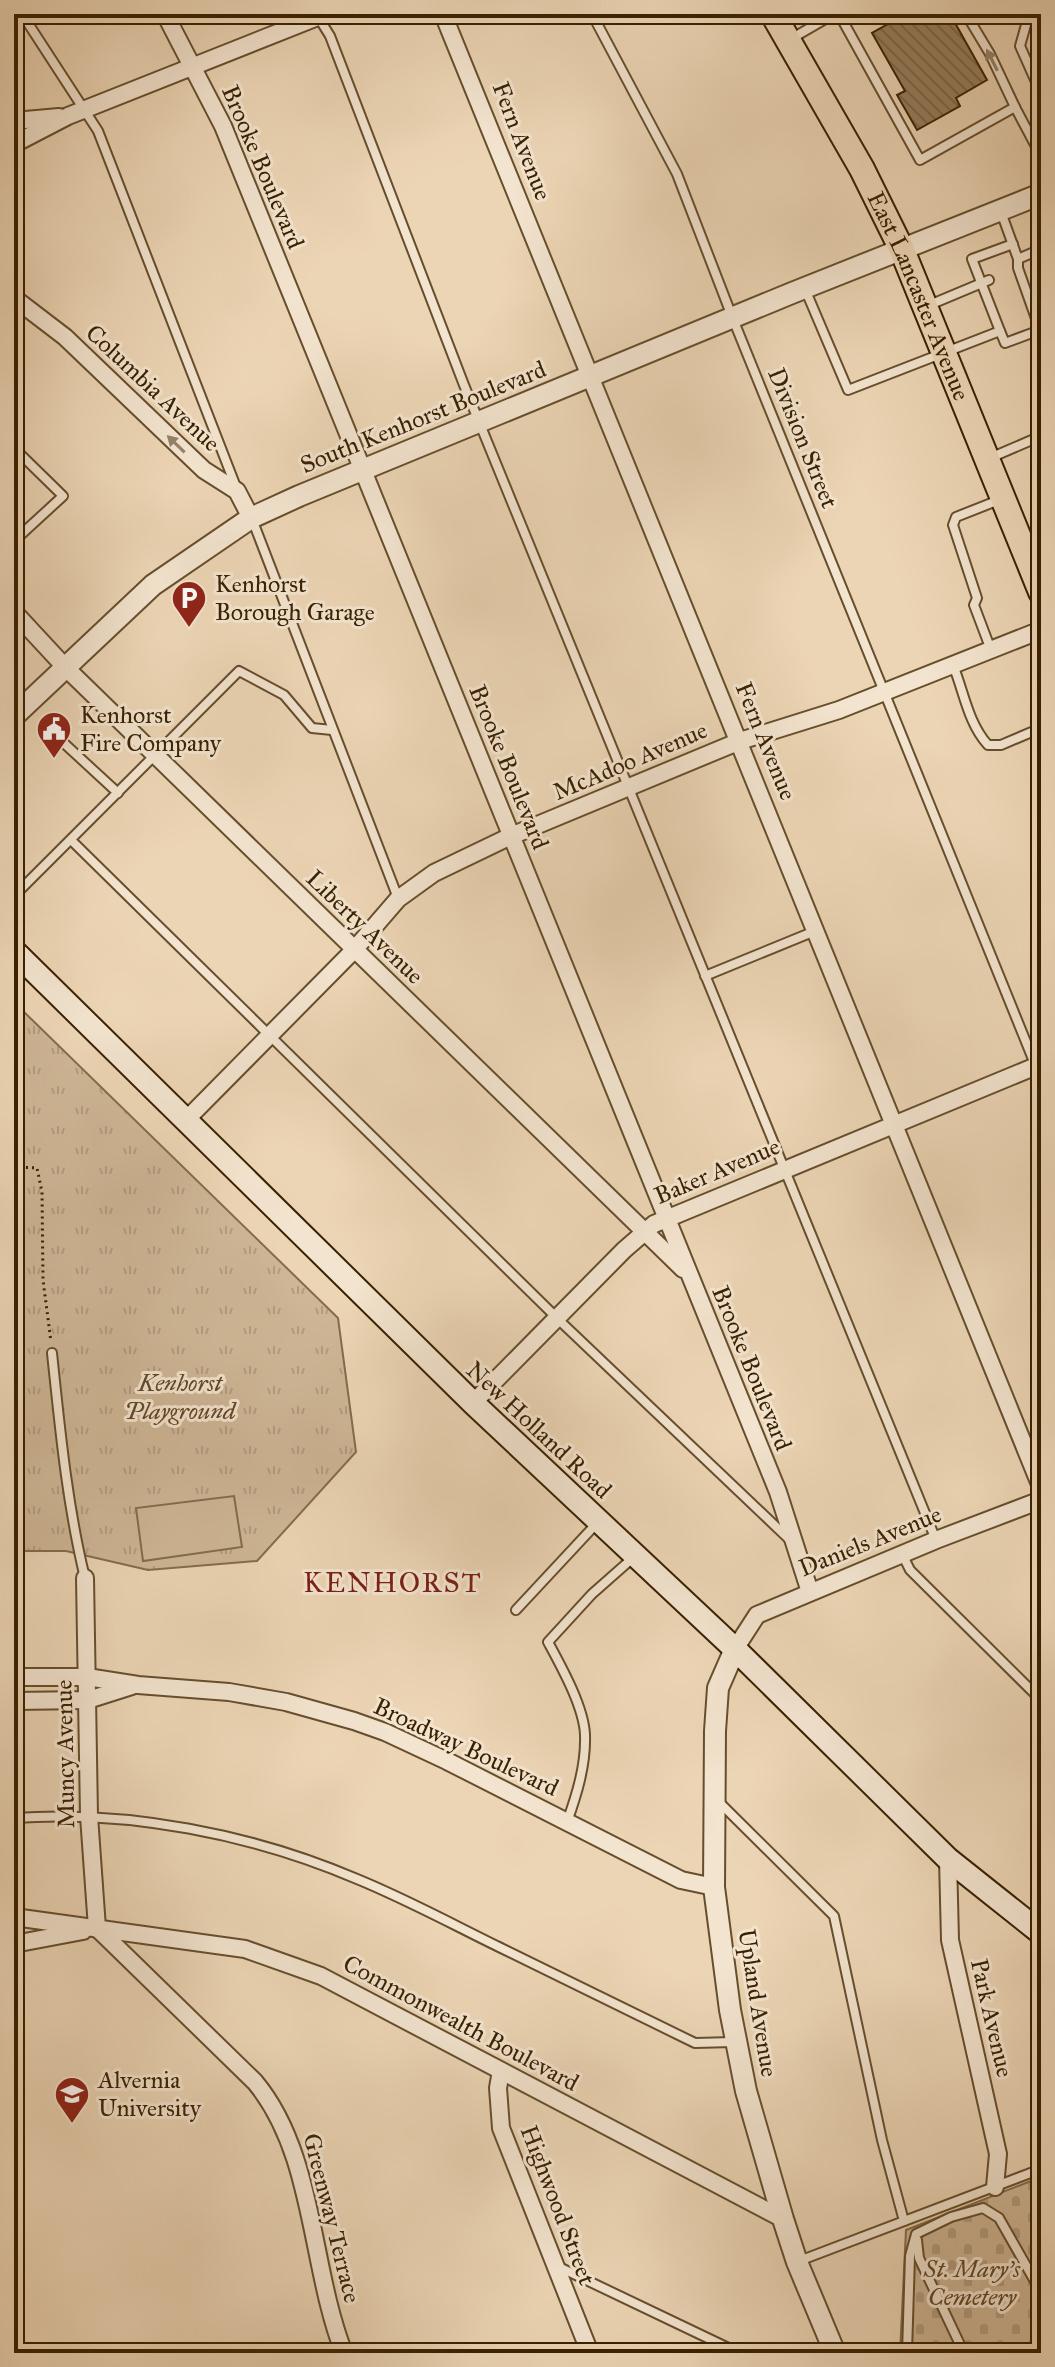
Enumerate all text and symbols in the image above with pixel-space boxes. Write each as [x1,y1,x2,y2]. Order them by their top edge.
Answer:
one-way arrow [985,48,999,71]
street label: Fern Avenue [486,78,558,204]
street label: Brooke Boulevard [215,81,311,253]
street label: East Lancaster Avenue [861,187,977,405]
street label: Columbia Avenue [79,318,227,458]
street label: South Kenhorst Boulevard [296,354,550,480]
street label: Division Street [761,363,845,513]
one-way arrow [167,435,186,453]
place label: Kenhorst Borough Garage [215,569,375,627]
parking icon: Kenhorst Borough Garage [170,579,208,629]
street label: Fern Avenue [729,678,803,804]
street label: Brooke Boulevard [462,680,556,854]
place label: Kenhorst Fire Company [80,700,222,758]
public building icon: Kenhorst Fire Company [35,710,73,760]
street label: McAdoo Avenue [548,715,712,807]
street label: Liberty Avenue [300,863,430,991]
street label: Baker Avenue [650,1131,784,1211]
street label: Brooke Boulevard [705,1281,799,1455]
street label: New Holland Road [460,1355,618,1505]
park label: Kenhorst Playground [125,1368,237,1426]
street label: Daniels Avenue [794,1499,946,1583]
district label: KENHORST [303,1565,483,1600]
street label: Muncy Avenue [49,1679,81,1829]
street label: Broadway Boulevard [369,1691,563,1803]
street label: Upland Avenue [732,1927,784,2079]
street label: Commonwealth Boulevard [338,1948,584,2098]
street label: Park Avenue [964,1956,1020,2080]
place label: Alvernia University [97,2065,202,2123]
school or university icon: Alvernia University [53,2075,91,2125]
street label: Highwood Street [514,2121,602,2290]
street label: Greenway Terrace [296,2130,368,2306]
park label: St. Mary's Cemetery [923,2254,1021,2312]

